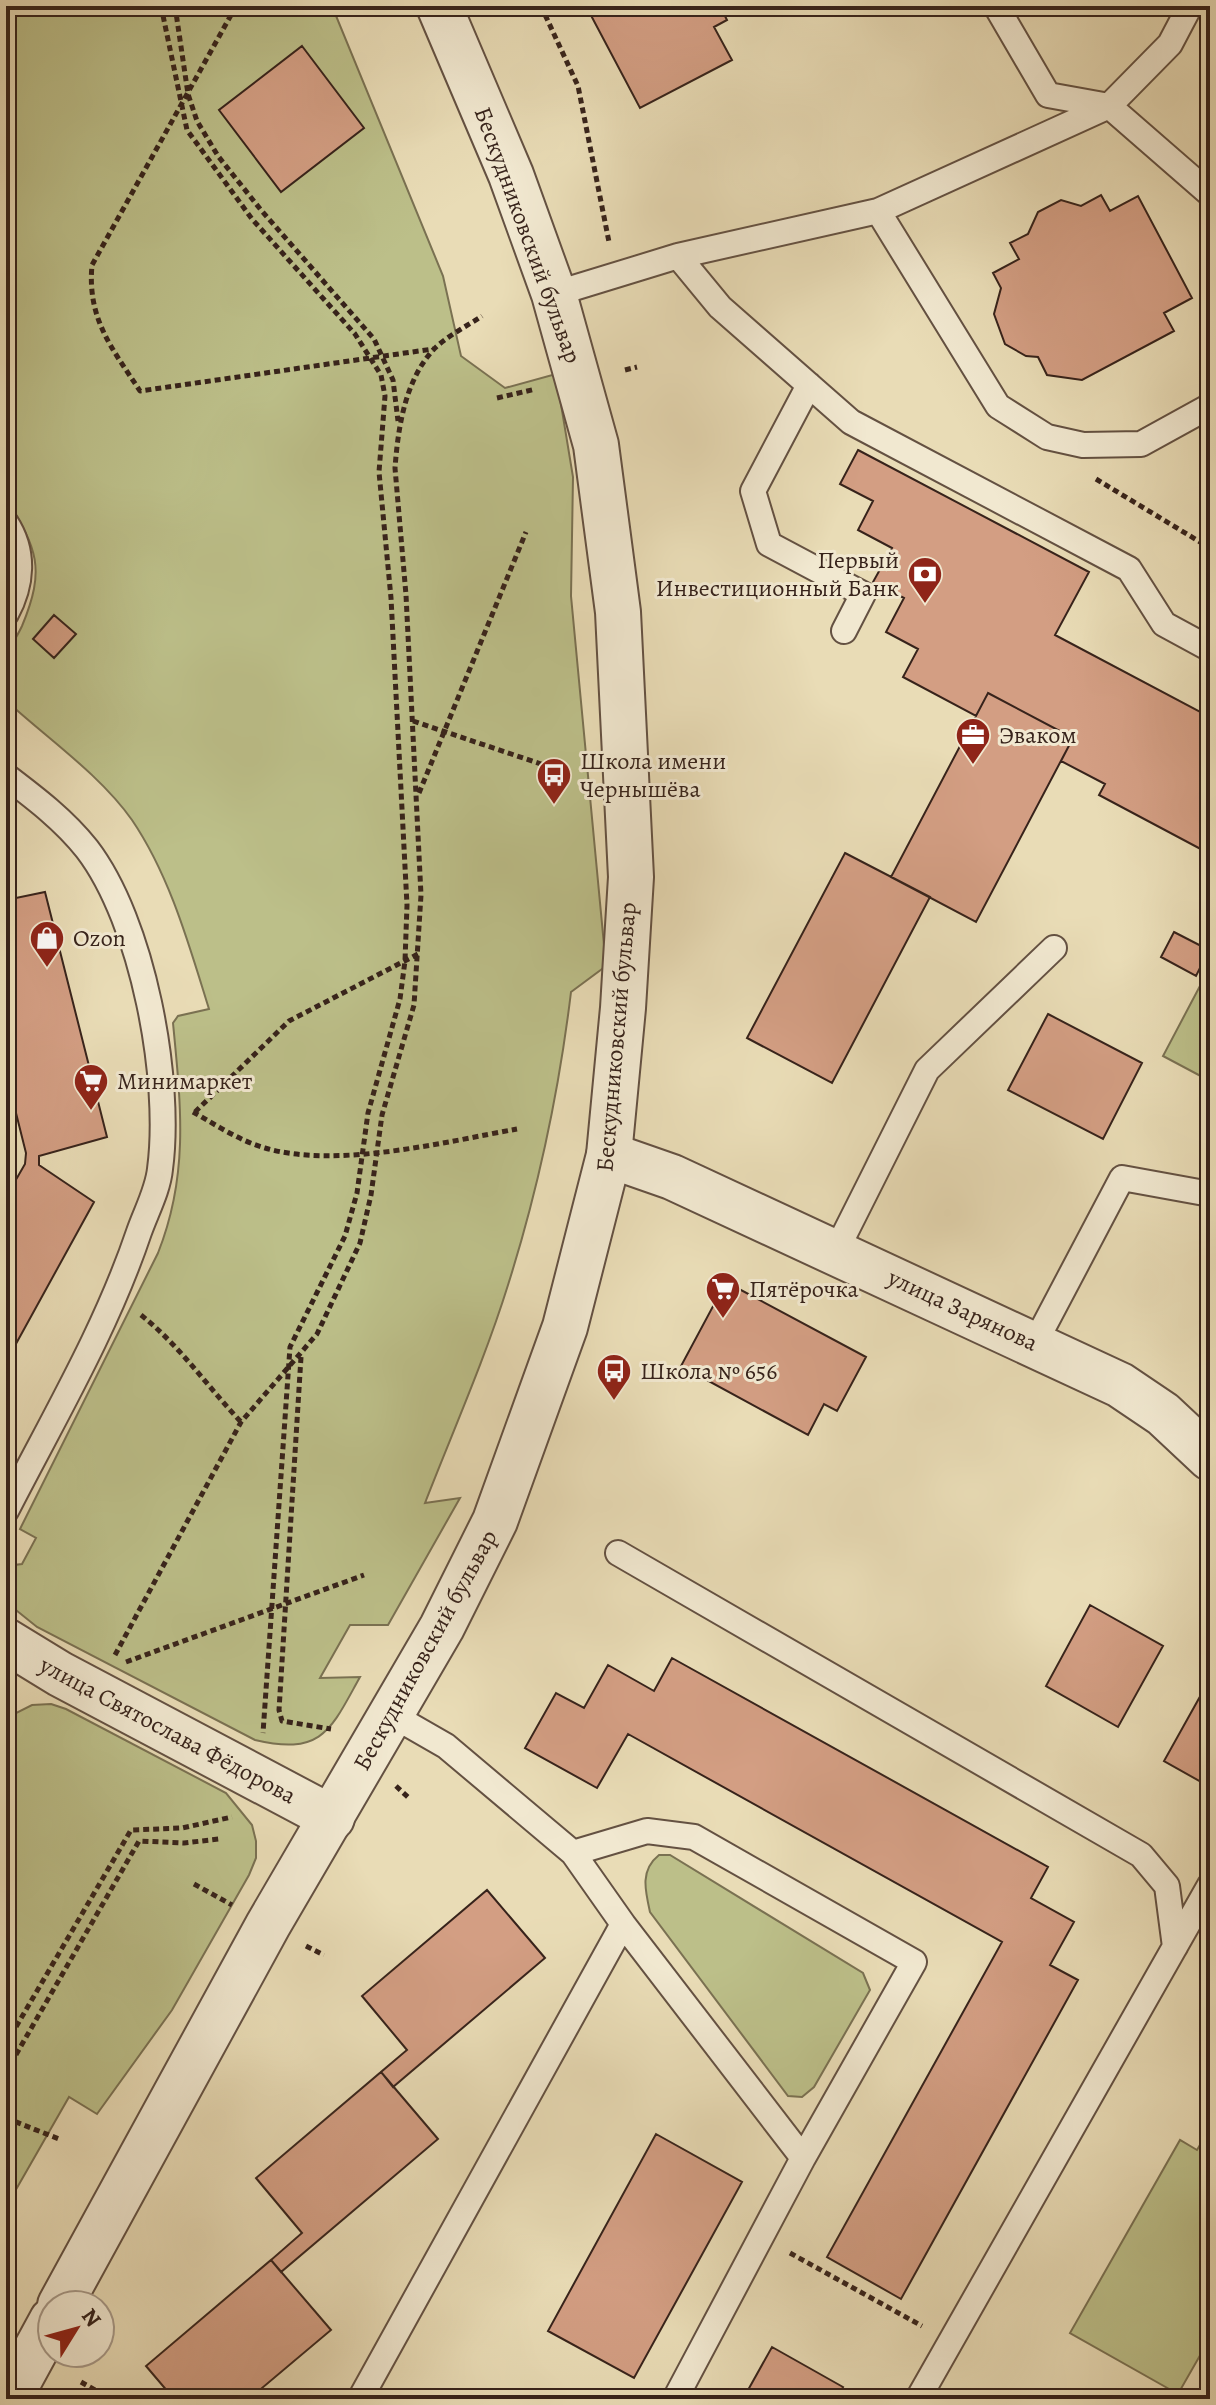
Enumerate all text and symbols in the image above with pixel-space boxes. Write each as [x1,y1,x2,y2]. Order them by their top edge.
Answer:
street label: Бескудниковский бульвар [467,102,589,368]
place label: Первый Инвестиционный Банк [656,544,899,604]
bank icon: Первый Инвестиционный Банк [906,555,944,605]
office icon: Эваком [954,716,992,766]
place label: Эваком [999,719,1076,751]
place label: Школа имени Чернышёва [580,745,726,805]
bus stop icon: Школа имени Чернышёва [535,756,573,806]
street label: Бескудниковский бульвар [588,901,644,1173]
shop icon: Ozon [28,919,66,969]
place label: Ozon [73,922,126,954]
supermarket icon: Минимаркет [72,1062,110,1112]
place label: Минимаркет [117,1065,253,1097]
street label: улица Зарянова [882,1261,1043,1359]
supermarket icon: Пятёрочка [704,1270,742,1320]
place label: Пятёрочка [749,1273,859,1305]
bus stop icon: Школа № 656 [595,1352,633,1402]
place label: Школа № 656 [640,1355,777,1387]
street label: Бескудниковский бульвар [345,1524,505,1776]
street label: улица Святослава Фёдорова [33,1648,302,1811]
north arrow [36,2289,116,2369]
text: N [74,2302,108,2333]

